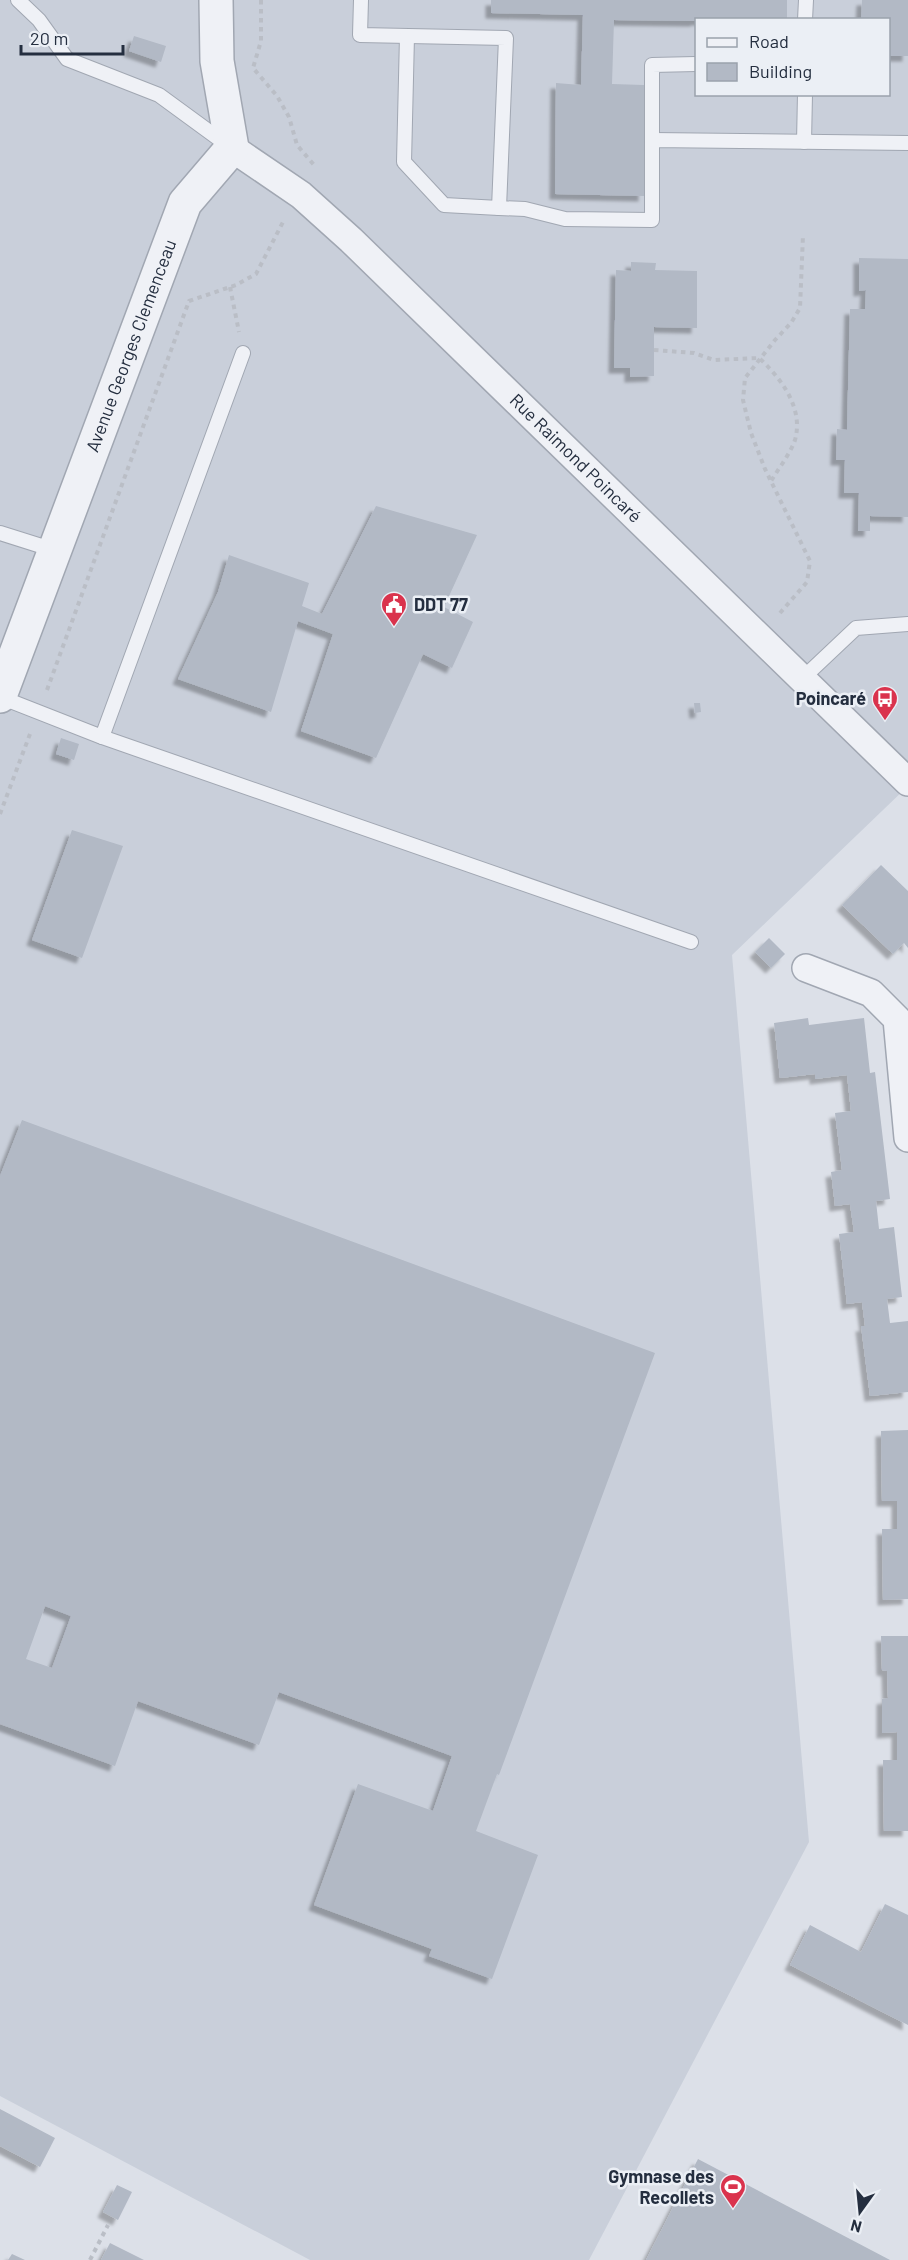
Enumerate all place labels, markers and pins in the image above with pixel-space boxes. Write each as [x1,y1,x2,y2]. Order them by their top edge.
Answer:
public building icon: DDT 77 [379,590,409,628]
place label: DDT 77 [414,593,468,615]
bus stop icon: Poincaré [870,684,900,722]
place label: Poincaré [796,687,866,709]
place label: Gymnase des Recollets [608,2165,714,2208]
sports icon: Gymnase des Recollets [718,2172,748,2210]

